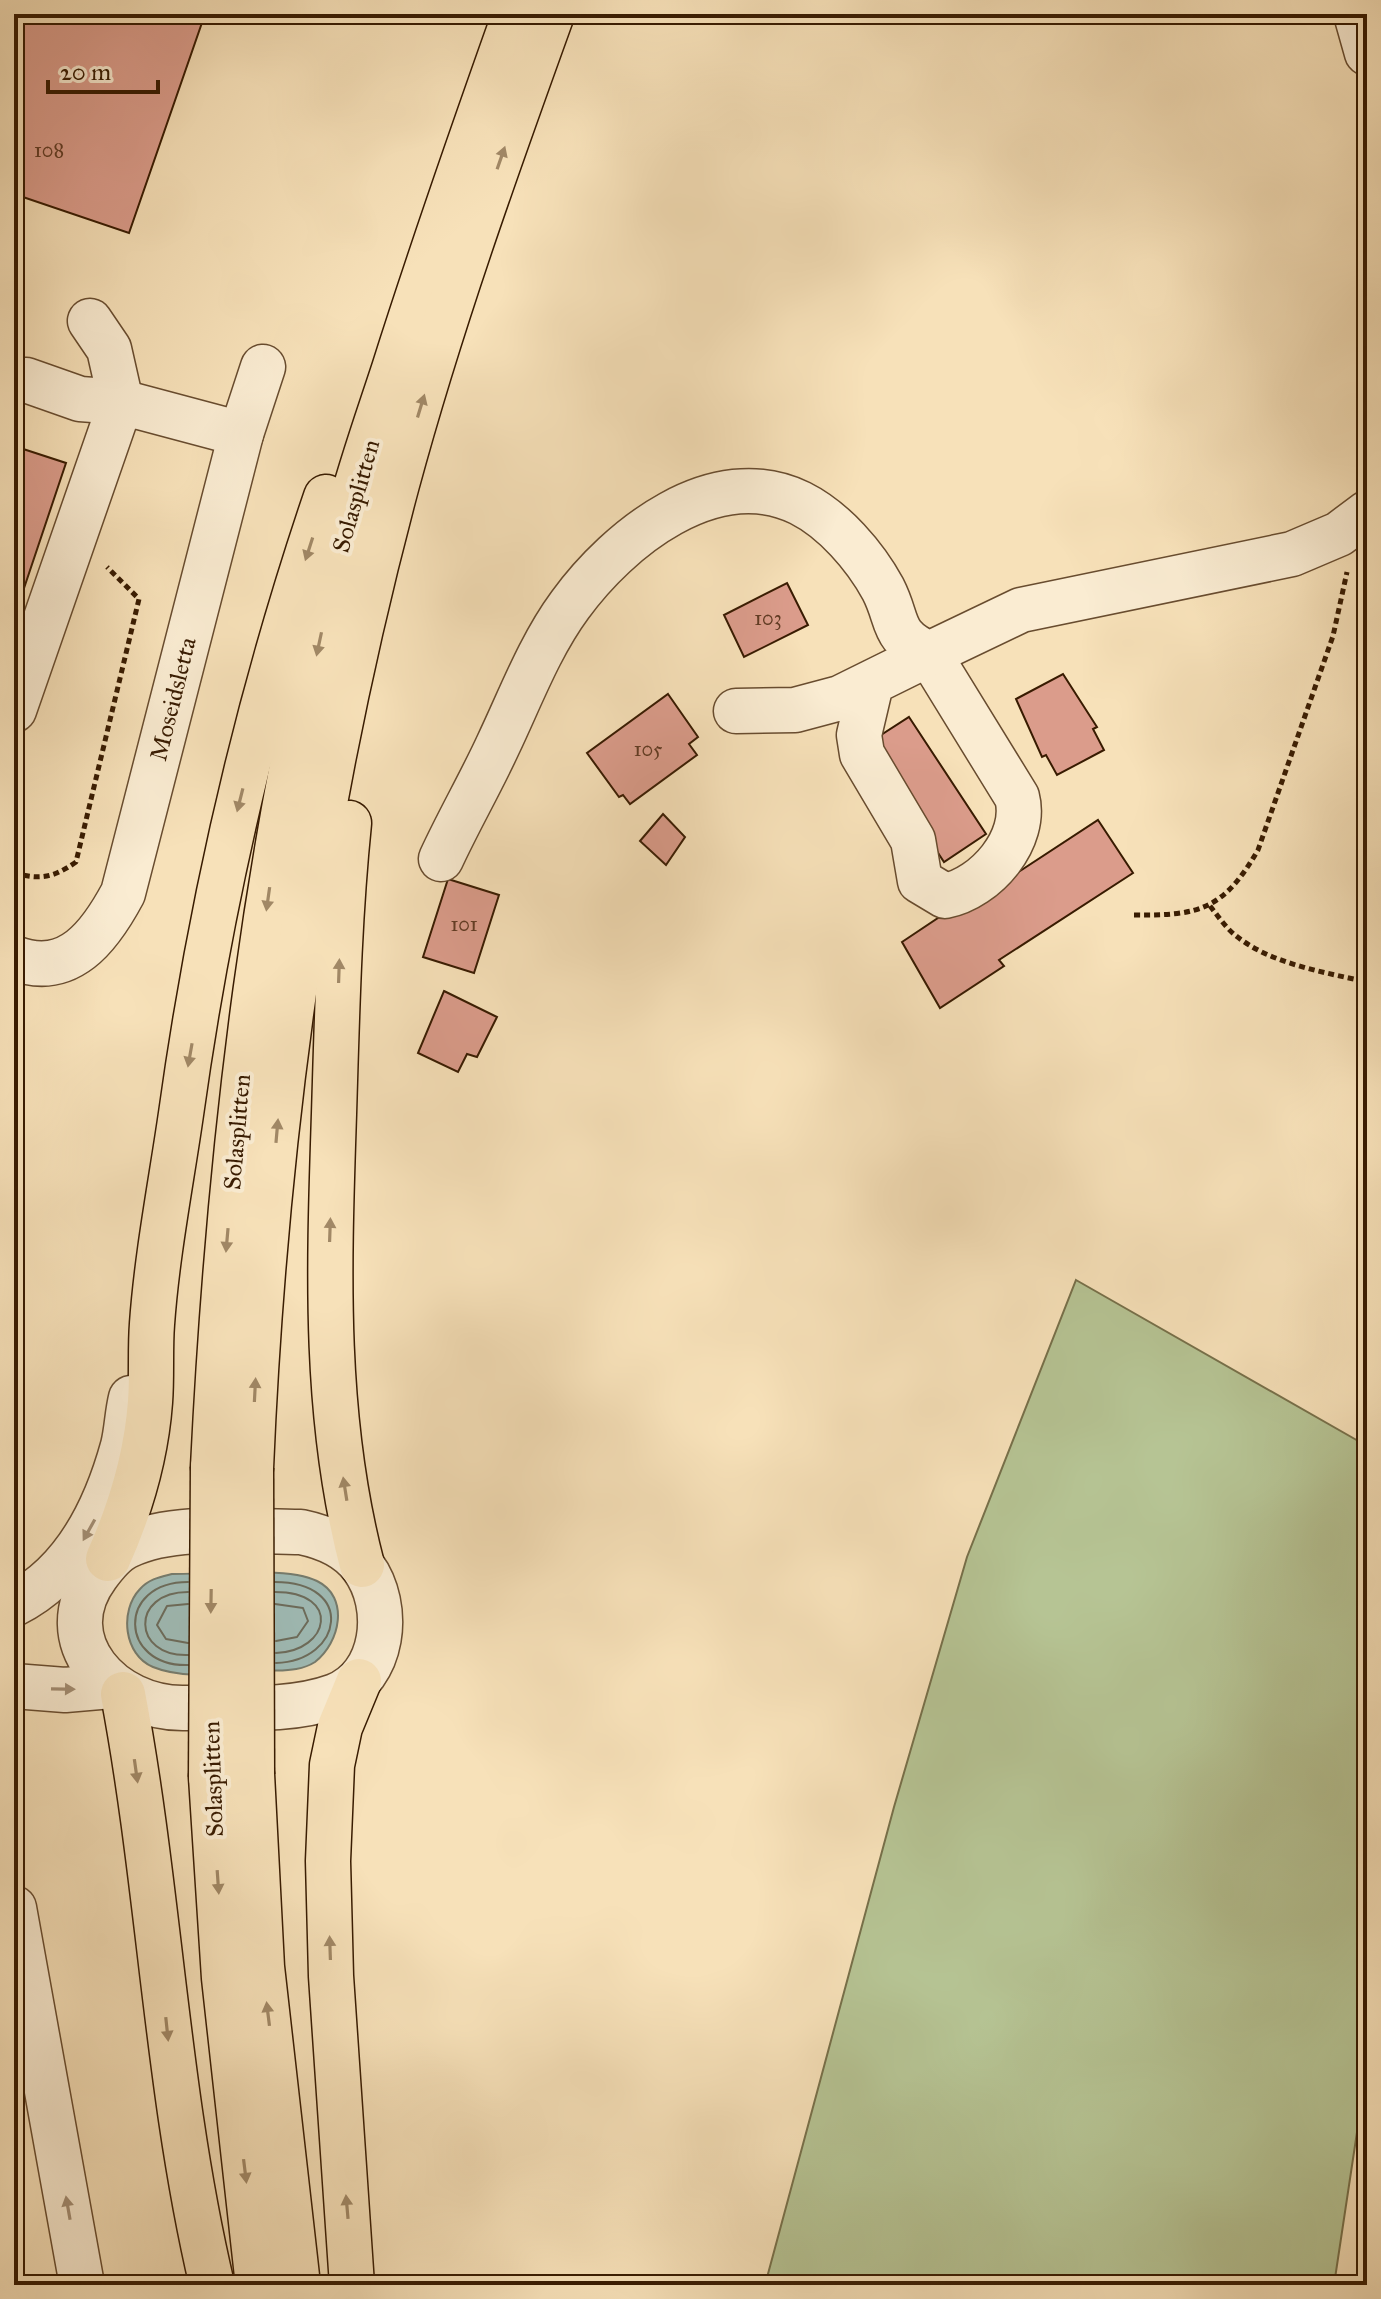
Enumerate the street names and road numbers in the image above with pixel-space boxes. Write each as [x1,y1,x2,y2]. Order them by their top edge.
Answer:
street label: Solasplitten [326,436,386,556]
street label: Moseidsletta [143,633,203,764]
street label: Solasplitten [217,1073,257,1191]
street label: Solasplitten [196,1720,230,1838]

